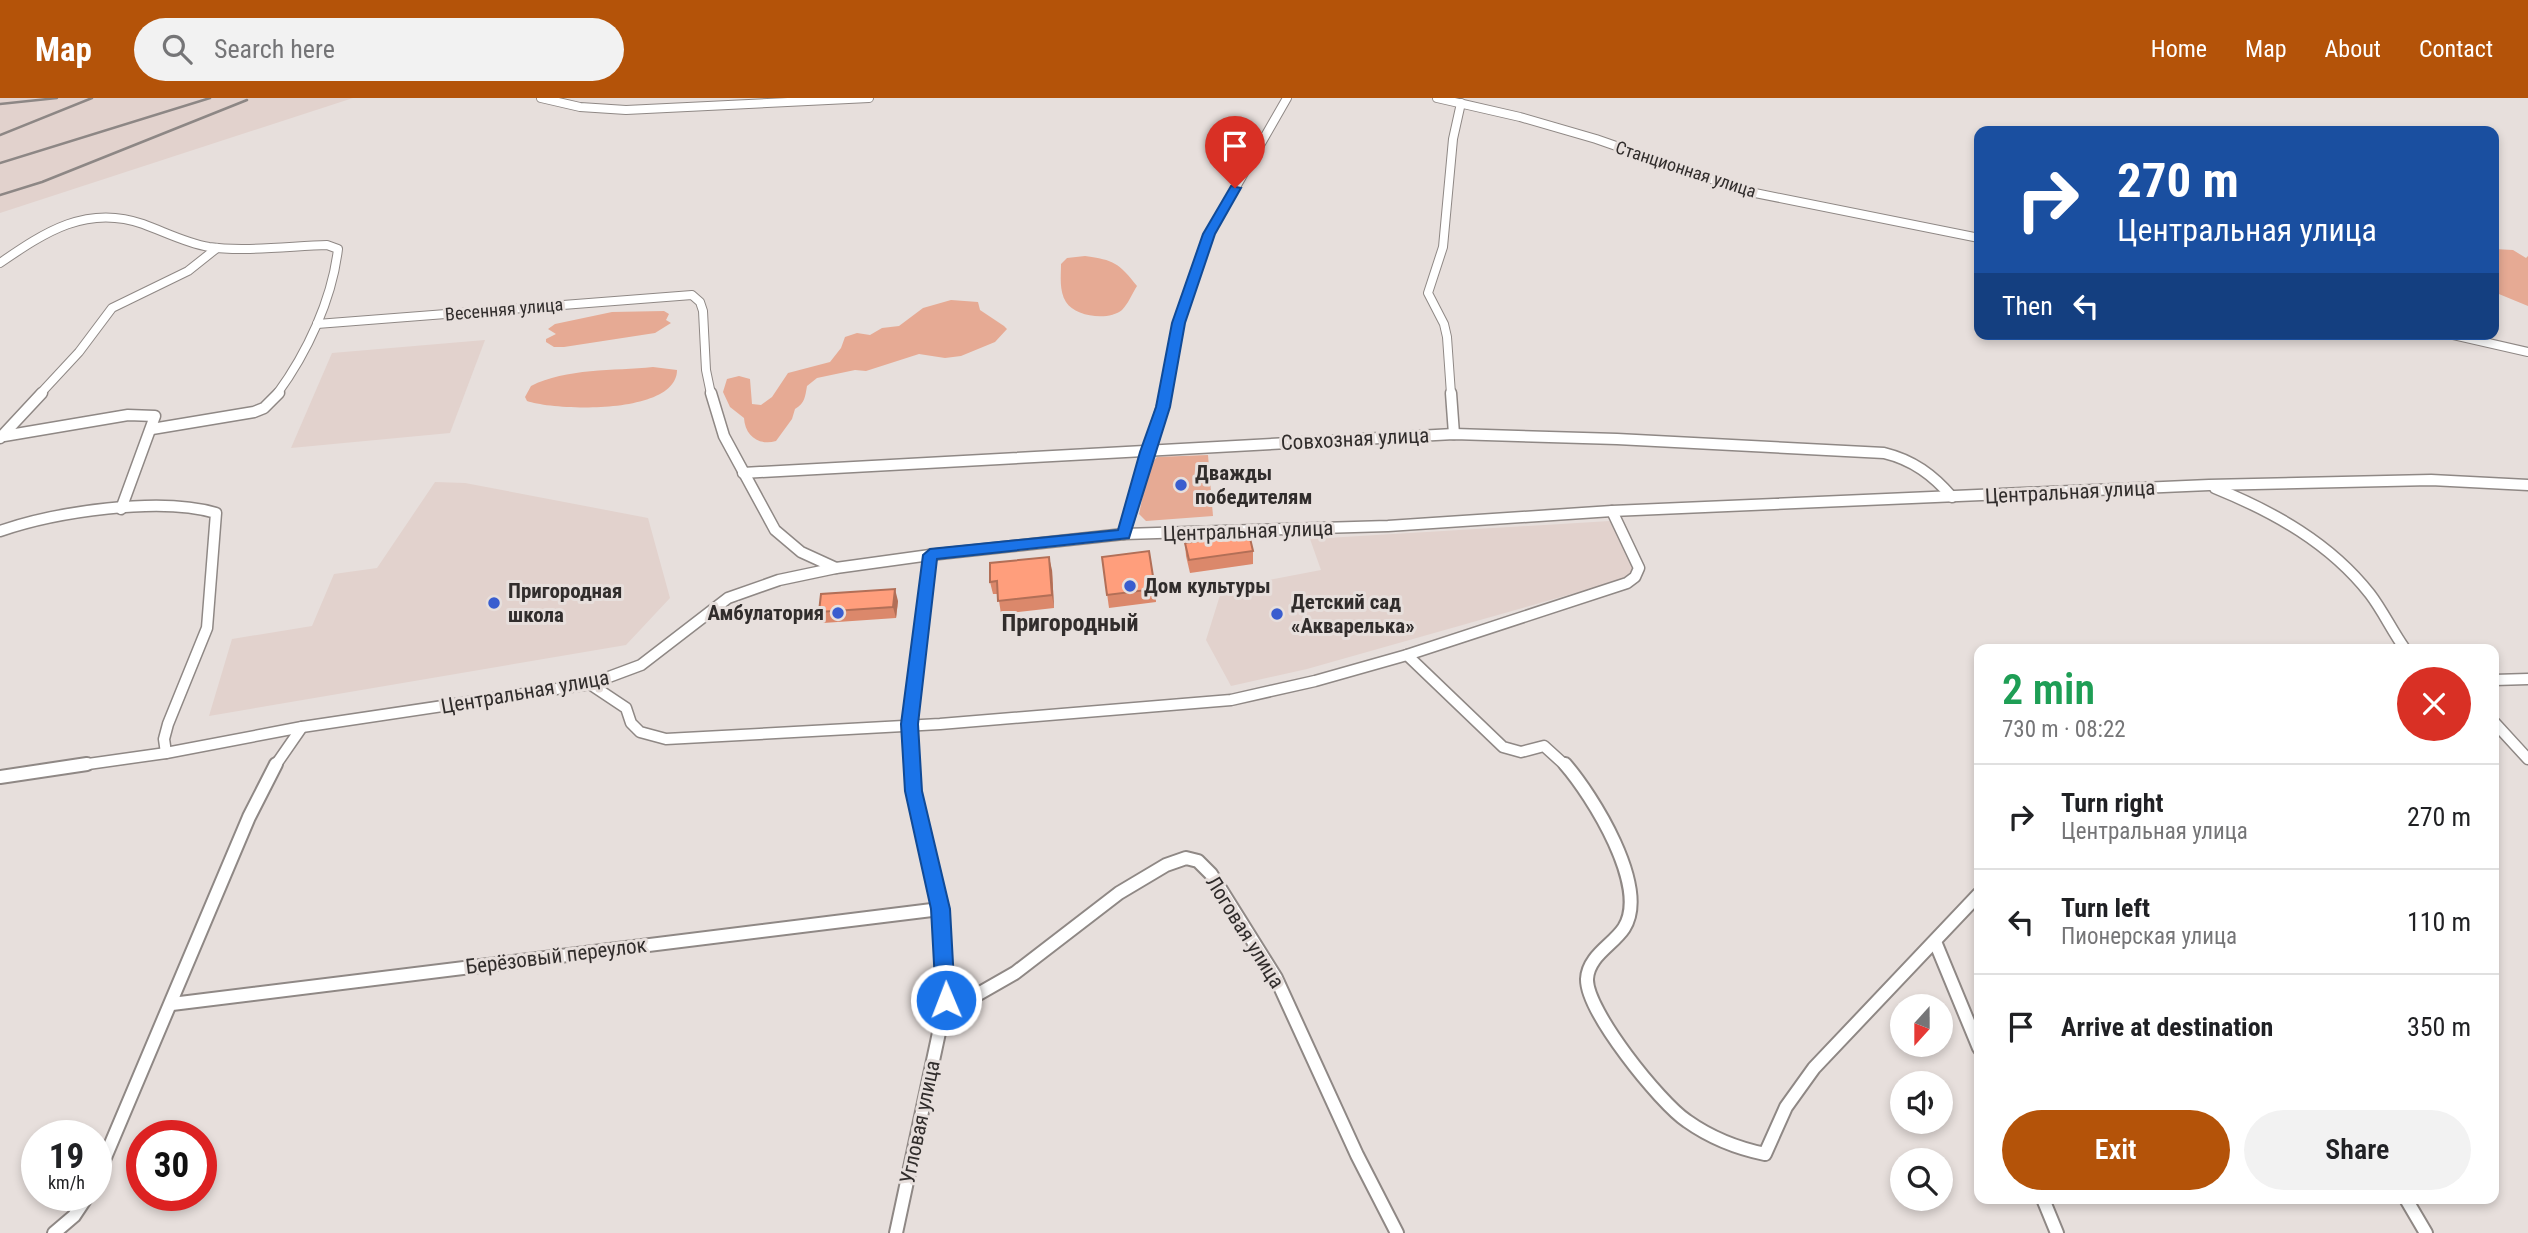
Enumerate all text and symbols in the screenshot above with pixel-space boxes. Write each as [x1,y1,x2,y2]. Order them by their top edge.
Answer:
search box [134,18,624,81]
text: Map [35,30,92,69]
icon: search [158,30,196,68]
text: Search here [214,34,335,64]
text: Home [2151,35,2207,63]
text: Map [2245,35,2287,63]
text: About [2325,35,2381,63]
text: Contact [2419,35,2493,63]
pin [1205,116,1265,188]
icon: arrive [1216,127,1254,165]
street label: Станционная улица [1613,136,1759,202]
text: 270 m [2117,152,2239,209]
icon: right [2002,154,2093,245]
text: Центральная улица [2117,211,2377,249]
icon: left [2067,287,2105,325]
text: Then [2002,291,2053,321]
street label: Весенняя улица [444,293,564,325]
street label: Совхозная улица [1280,423,1430,455]
place label: Дважды победителям [1195,461,1312,509]
street label: Центральная улица [1984,476,2156,508]
marker: Дважды победителям [1173,477,1189,493]
street label: Центральная улица [1162,516,1334,546]
place label: Дом культуры [1144,574,1271,598]
marker: Дом культуры [1122,578,1138,594]
place label: Пригородная школа [508,579,622,627]
place label: Детский сад «Акварелька» [1291,590,1415,638]
marker: Пригородная школа [486,595,502,611]
place label: Амбулатория [707,601,824,625]
marker: Амбулатория [830,605,846,621]
marker: Детский сад «Акварелька» [1269,606,1285,622]
district label: Пригородный [1001,609,1139,637]
street label: Центральная улица [439,665,611,719]
text: 2 min [2002,665,2095,714]
button: close [2397,667,2471,741]
text: 730 m · 08:22 [2002,716,2126,743]
text: Turn right [2061,788,2163,818]
icon: right [2002,798,2040,836]
text: 270 m [2407,802,2471,832]
text: Центральная улица [2061,818,2248,845]
street label: Логовая улица [1201,871,1289,993]
text: Turn left [2061,893,2150,923]
icon: left [2002,903,2040,941]
text: 110 m [2407,907,2471,937]
text: Пионерская улица [2061,923,2237,950]
street label: Берёзовый переулок [464,933,648,979]
position arrow [909,963,983,1037]
north arrow [1890,994,1953,1057]
map controls [1890,994,1953,1211]
icon: arrive [2002,1008,2040,1046]
text: Arrive at destination [2061,1012,2273,1042]
text: 350 m [2407,1012,2471,1042]
street label: Угловая улица [895,1058,945,1186]
button: sound [1890,1071,1953,1134]
button: Exit [2002,1110,2230,1190]
button: Share [2244,1110,2471,1190]
speed limit sign: 30 [126,1120,217,1211]
text: 19 [49,1136,84,1177]
button: search [1890,1148,1953,1211]
text: km/h [48,1172,85,1193]

